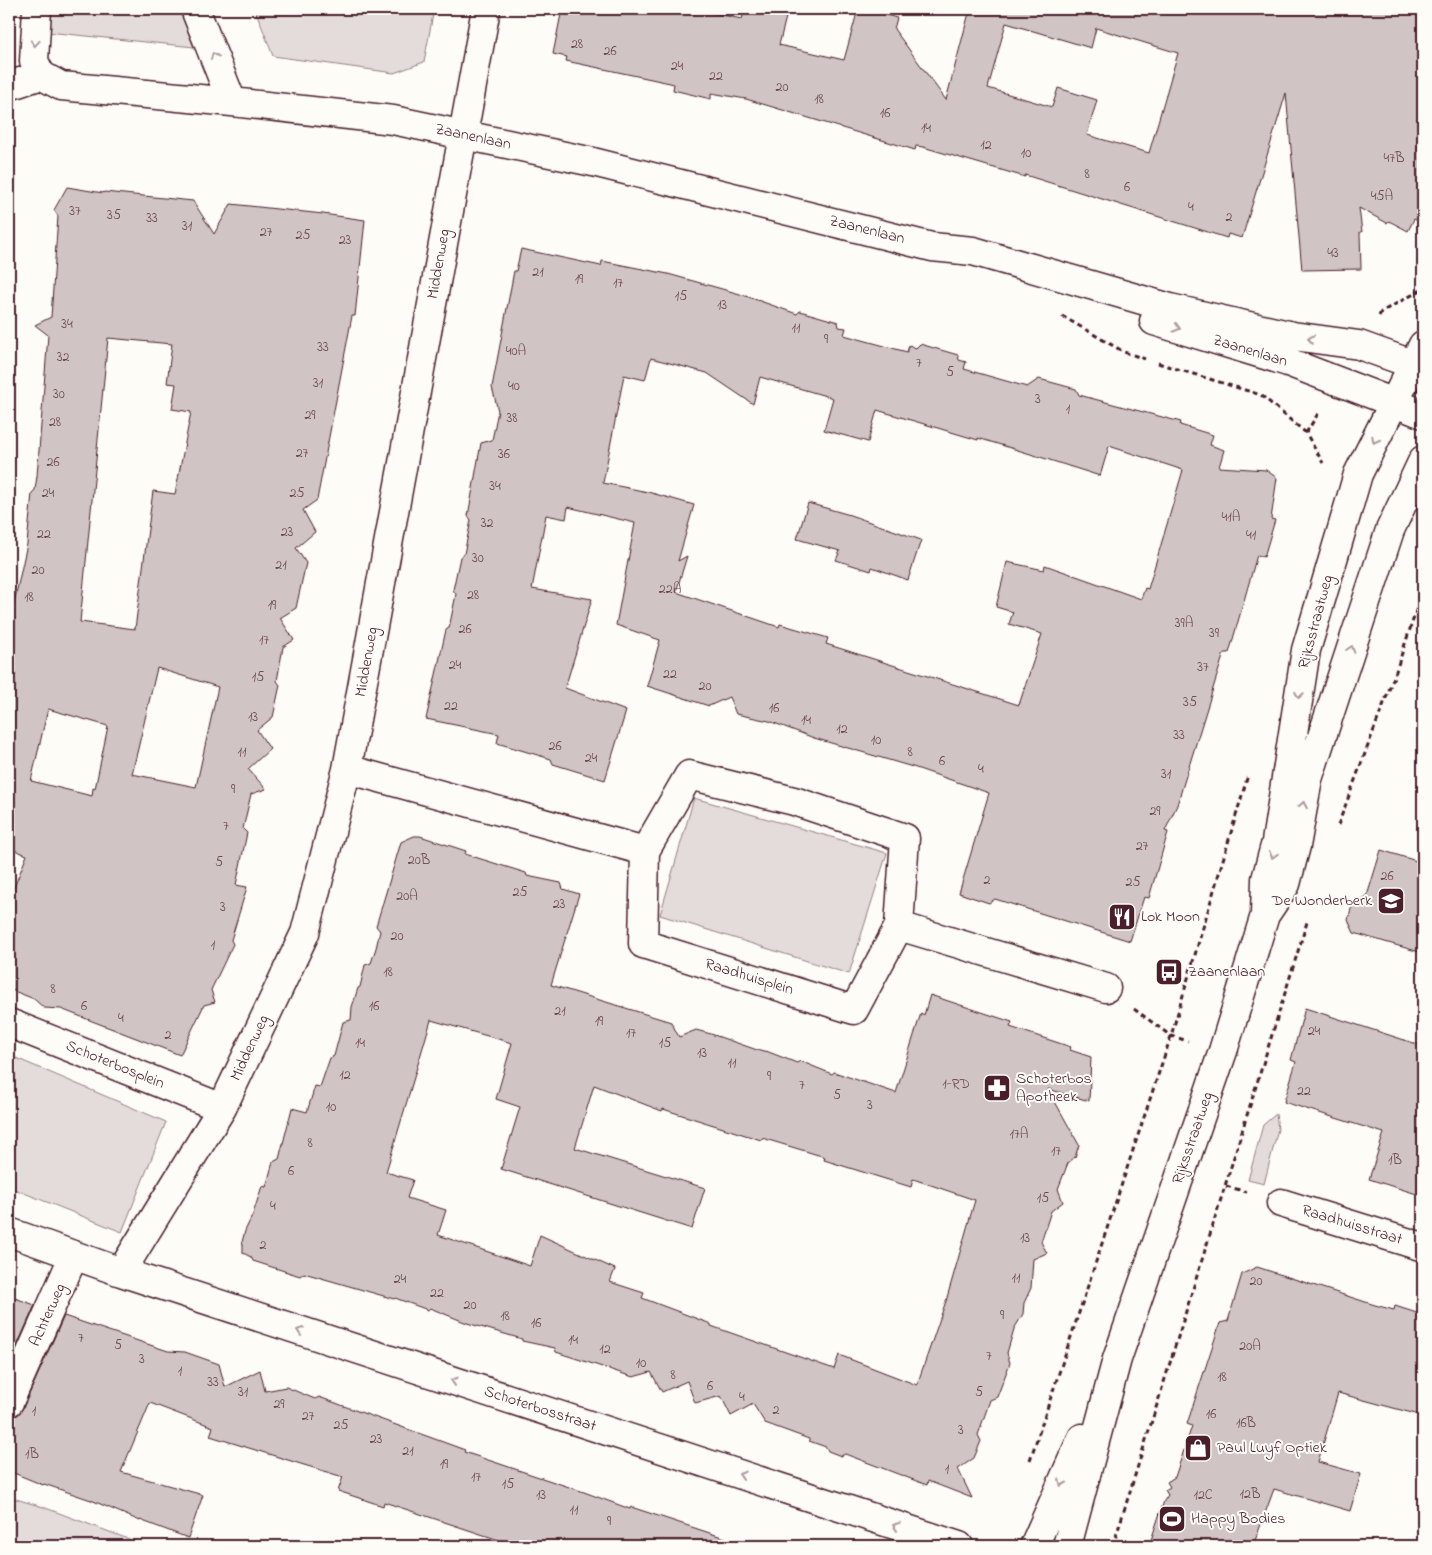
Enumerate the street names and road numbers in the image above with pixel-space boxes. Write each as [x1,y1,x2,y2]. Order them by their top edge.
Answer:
street label: Zaanenlaan [433,117,513,157]
street label: Zaanenlaan [827,209,907,251]
street label: Middenweg [421,227,457,301]
street label: Zaanenlaan [1210,328,1291,374]
street label: Rijksstraatweg [1292,572,1340,672]
street label: Middenweg [349,625,385,699]
street label: Raadhuisplein [702,952,796,1002]
street label: Middenweg [224,1011,276,1085]
street label: Schoterbosplein [62,1034,168,1096]
street label: Rijksstraatweg [1166,1089,1220,1187]
street label: Raadhuisstraat [1299,1198,1406,1252]
street label: Achterweg [23,1280,73,1350]
street label: Schoterbosstraat [481,1380,600,1439]

